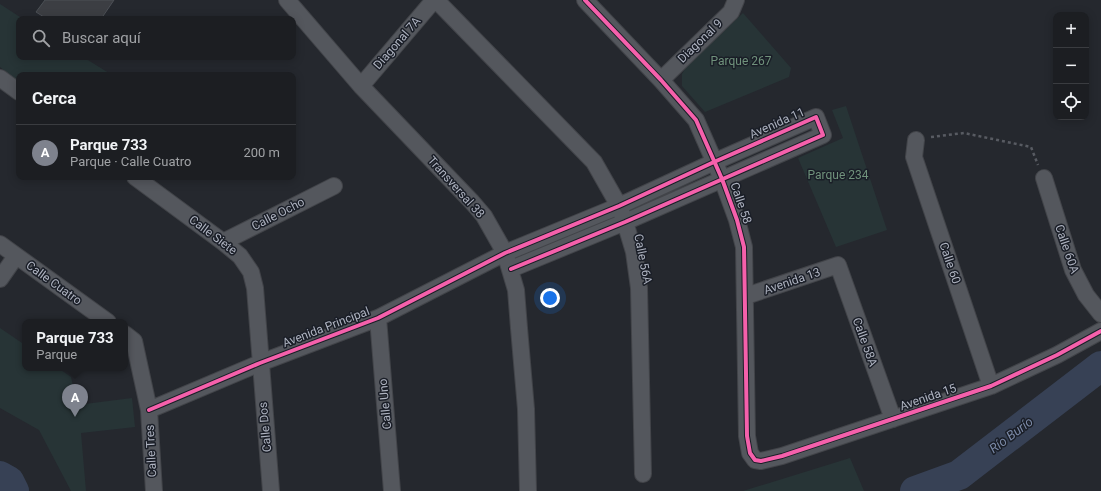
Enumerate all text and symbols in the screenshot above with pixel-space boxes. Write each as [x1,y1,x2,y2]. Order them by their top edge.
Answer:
map controls [1053,12,1089,120]
button: + [1053,12,1089,48]
street label: Diagonal 7A [371,14,424,72]
search box [16,16,296,60]
street label: Diagonal 9 [675,16,725,66]
icon: search [30,27,52,49]
text: Buscar aquí [62,29,141,47]
button: − [1053,48,1089,84]
park label: Parque 267 [711,54,772,68]
button: locate [1053,84,1089,120]
text: Cerca [32,88,76,108]
street label: Avenida 11 [747,105,807,141]
text: Parque 733 [70,136,147,154]
text: A [41,145,49,160]
text: 200 m [243,145,280,160]
street label: Transversal 38 [425,153,488,221]
text: Parque · Calle Cuatro [70,154,191,169]
park label: Parque 234 [808,168,869,182]
street label: Calle 58 [727,180,755,226]
street label: Calle Ocho [249,195,307,233]
street label: Calle Siete [186,212,240,258]
street label: Calle 60A [1052,223,1082,275]
street label: Calle 56A [631,233,655,285]
street label: Calle 60 [936,240,964,286]
street label: Calle Cuatro [24,258,85,308]
street label: Avenida 13 [762,265,822,297]
your location [540,288,560,308]
street label: Avenida Principal [281,304,371,350]
street label: Calle 58A [850,316,880,368]
popup [22,319,128,371]
text: Parque 733 [36,329,114,347]
text: Parque [36,347,77,362]
street label: Calle Uno [376,378,394,430]
street label: Avenida 15 [898,381,958,413]
pin: A [62,384,88,417]
street label: Calle Dos [256,401,274,453]
water label: Río Burío [986,414,1036,456]
street label: Calle Tres [143,424,159,478]

